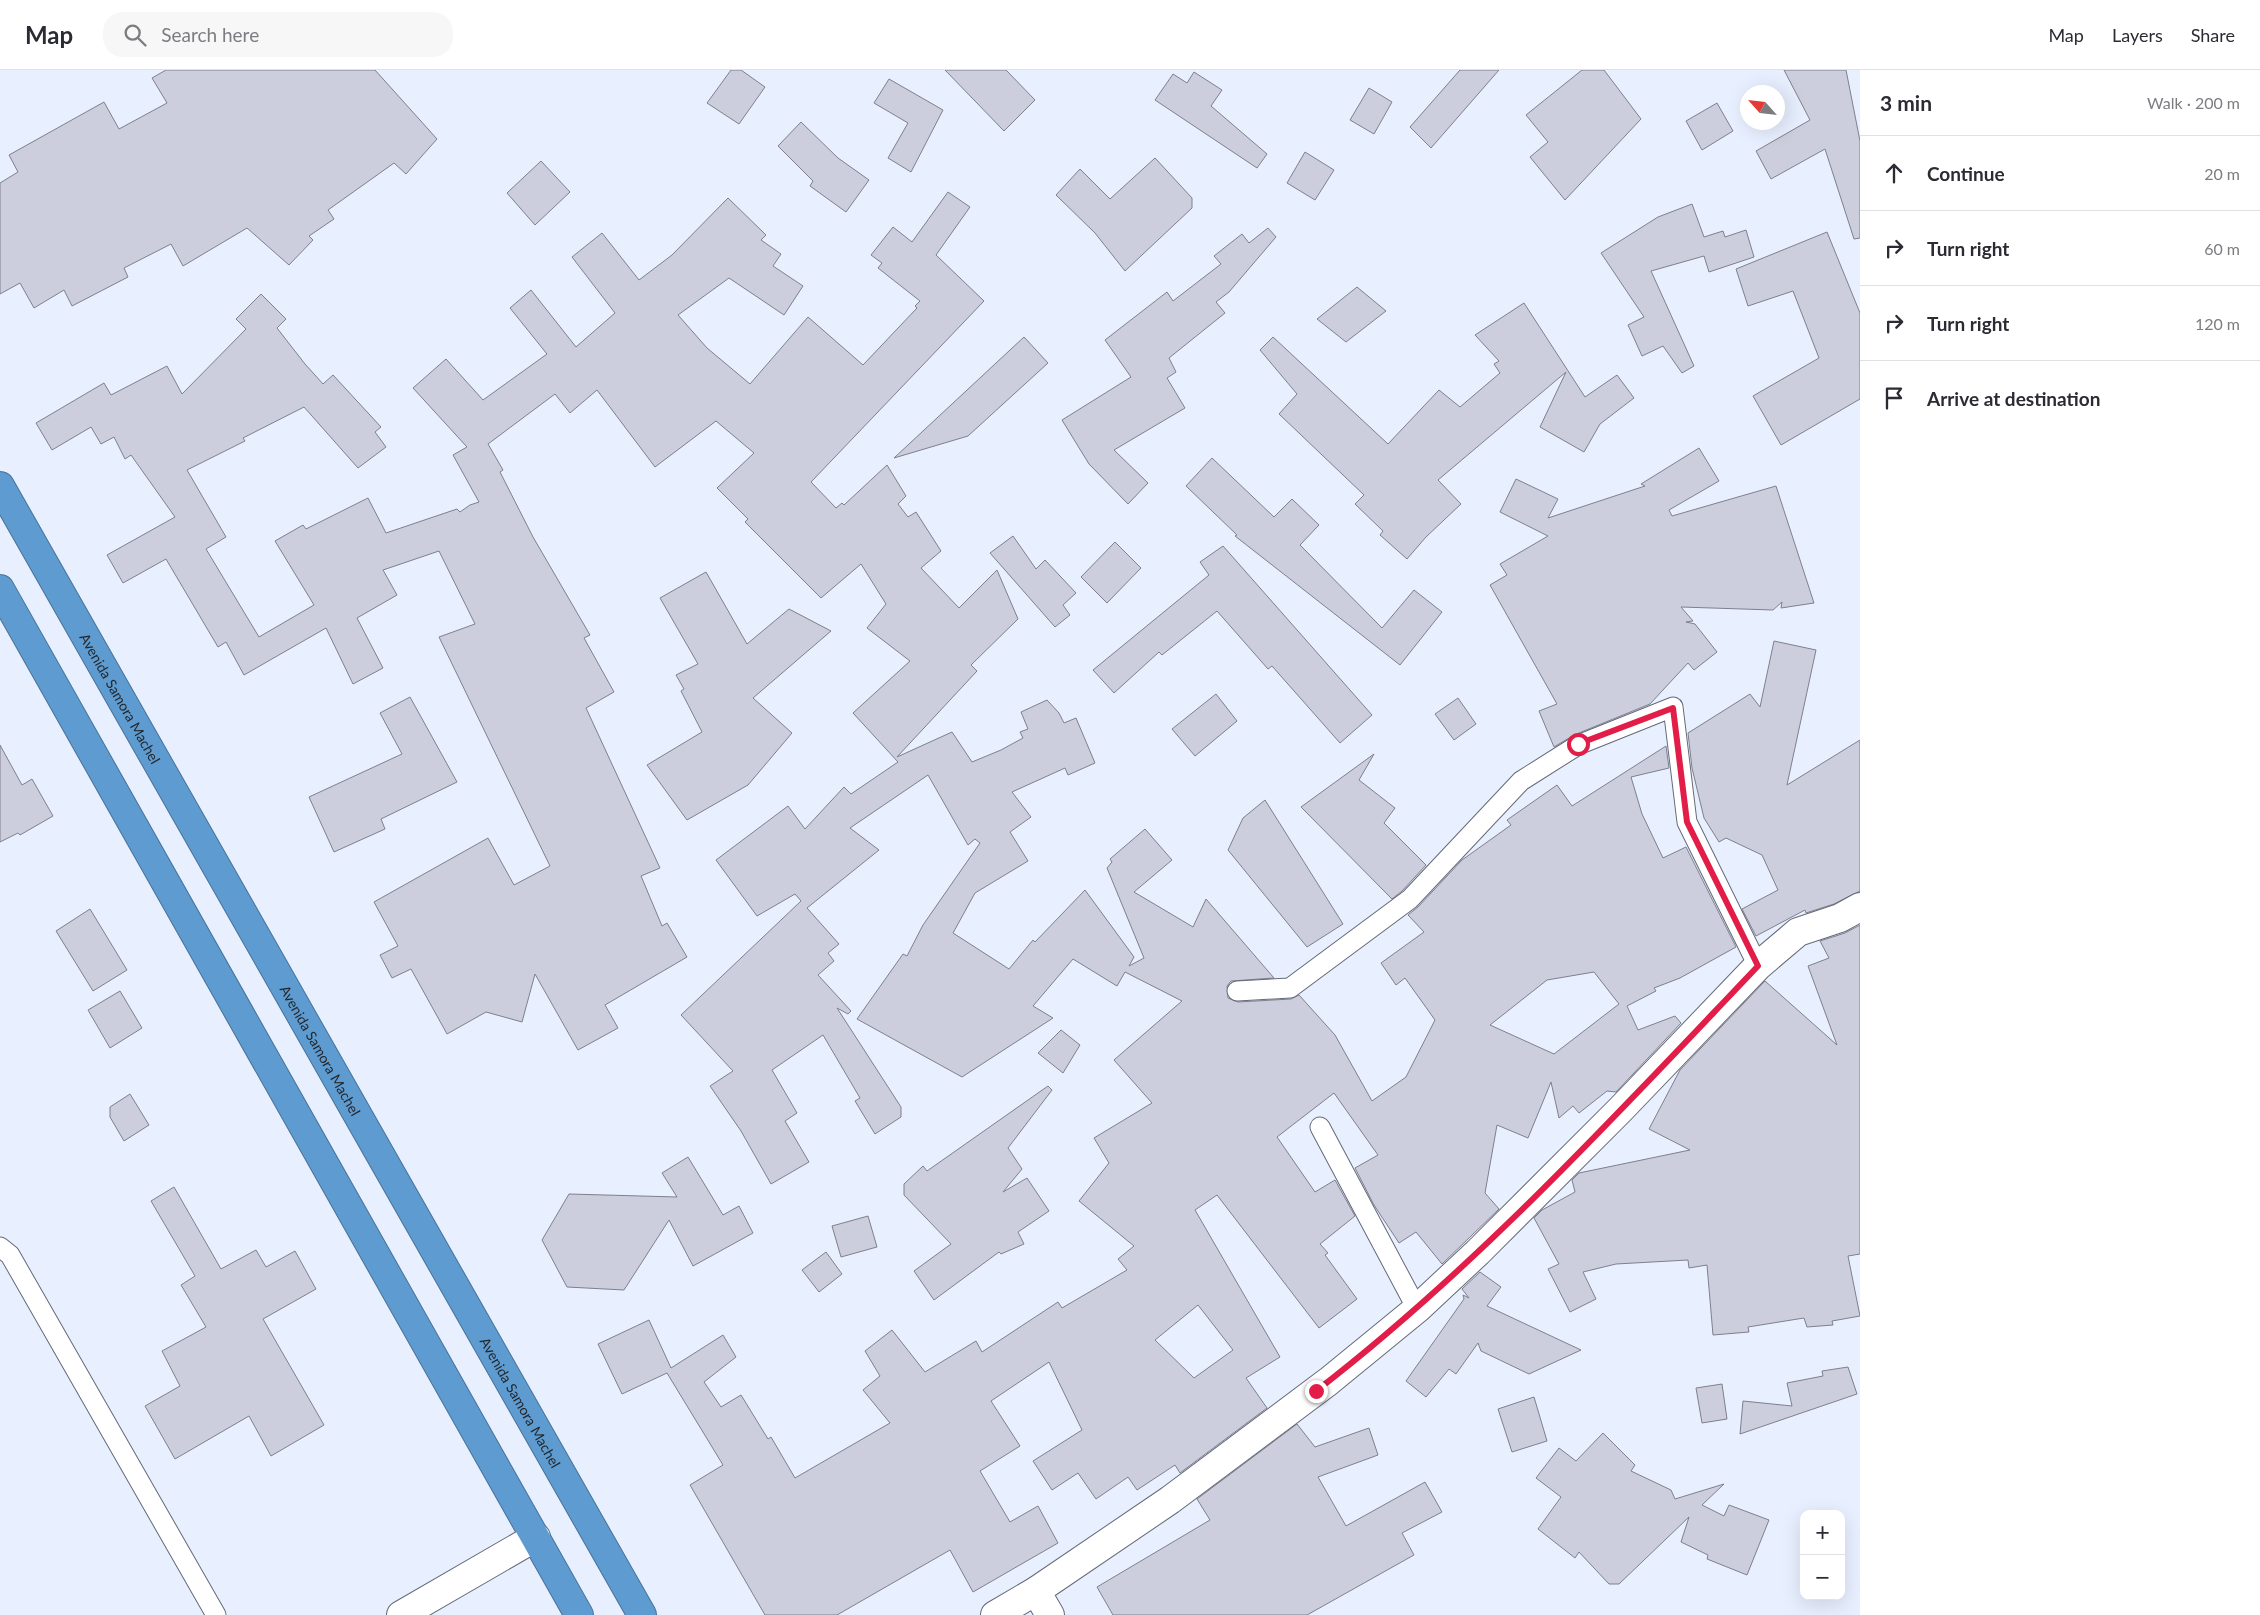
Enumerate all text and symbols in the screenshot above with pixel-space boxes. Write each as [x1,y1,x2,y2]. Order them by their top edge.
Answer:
search box [103,12,453,57]
text: Map [25,20,73,49]
icon: search [121,21,149,49]
text: Search here [161,23,259,46]
text: Map [2048,24,2084,46]
text: Layers [2112,24,2163,46]
text: Share [2191,24,2235,46]
north arrow [1740,85,1785,130]
text: 3 min [1880,90,1932,115]
text: Walk · 200 m [2147,93,2240,112]
icon: ahead [1880,159,1908,187]
text: Continue [1927,162,2005,185]
text: 20 m [2204,164,2240,183]
icon: right [1880,234,1908,262]
text: Turn right [1927,237,2009,260]
text: 60 m [2204,239,2240,258]
icon: right [1880,309,1908,337]
text: Turn right [1927,312,2009,335]
text: 120 m [2195,314,2240,333]
icon: arrive [1880,384,1908,412]
text: Arrive at destination [1927,387,2100,410]
street label: Avenida Samora Machel [77,630,164,766]
route start [1567,733,1590,756]
street label: Avenida Samora Machel [277,982,365,1118]
street label: Avenida Samora Machel [477,1334,565,1471]
route end [1305,1380,1328,1403]
map controls [1800,1510,1845,1600]
button: + [1800,1510,1845,1555]
button: − [1800,1555,1845,1600]

